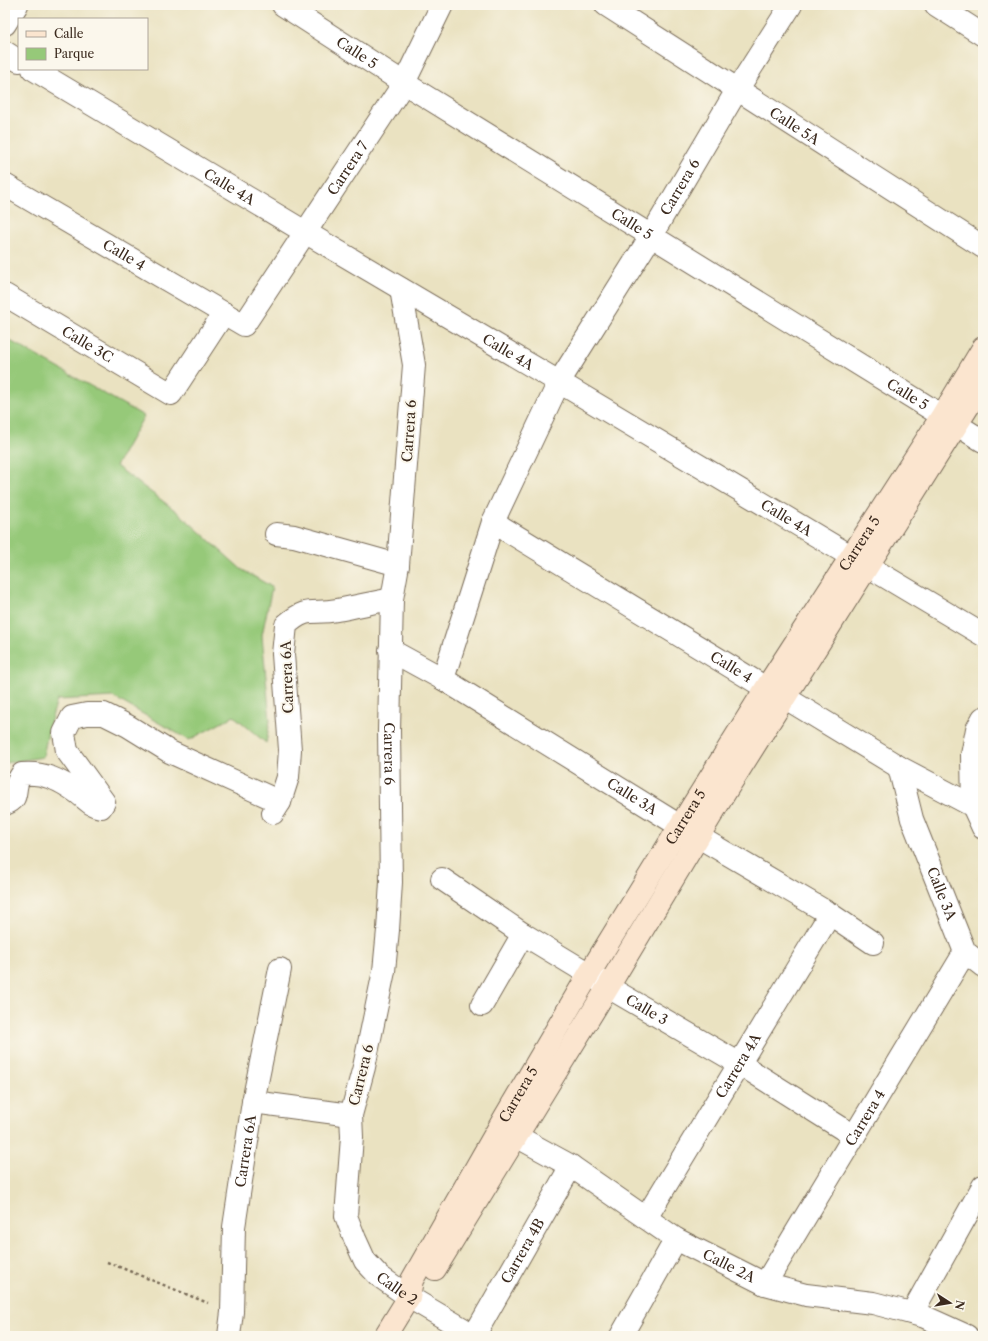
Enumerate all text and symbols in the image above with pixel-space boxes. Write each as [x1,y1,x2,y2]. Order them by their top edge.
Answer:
legend [18,18,148,70]
text: Calle [54,26,84,41]
street label: Calle 5 [333,33,381,73]
text: Parque [54,46,95,61]
street label: Calle 5A [766,103,823,149]
street label: Carrera 7 [323,138,372,199]
street label: Carrera 6 [656,155,704,219]
street label: Calle 4A [200,164,259,209]
street label: Calle 5 [608,204,656,244]
street label: Calle 4 [100,235,149,274]
street label: Calle 3C [59,322,116,366]
street label: Calle 4A [479,330,538,374]
street label: Calle 5 [883,375,932,414]
street label: Carrera 6 [398,399,420,463]
street label: Calle 4A [758,495,816,540]
street label: Carrera 5 [835,513,884,574]
street label: Carrera 6A [277,640,297,714]
street label: Calle 4 [707,647,756,687]
street label: Carrera 6 [380,722,399,785]
street label: Calle 3A [604,774,661,819]
street label: Carrera 5 [662,786,710,848]
street label: Calle 3A [923,864,961,924]
street label: Calle 3 [622,990,671,1029]
street label: Carrera 4A [712,1029,765,1102]
street label: Carrera 6 [345,1042,377,1108]
street label: Carrera 5 [495,1063,542,1126]
street label: Carrera 4 [841,1086,889,1149]
street label: Carrera 6A [231,1113,260,1189]
street label: Carrera 4B [497,1215,548,1287]
street label: Calle 2A [700,1245,759,1287]
street label: Calle 2 [373,1268,421,1309]
north arrow [930,1283,970,1323]
text: N [952,1299,968,1312]

